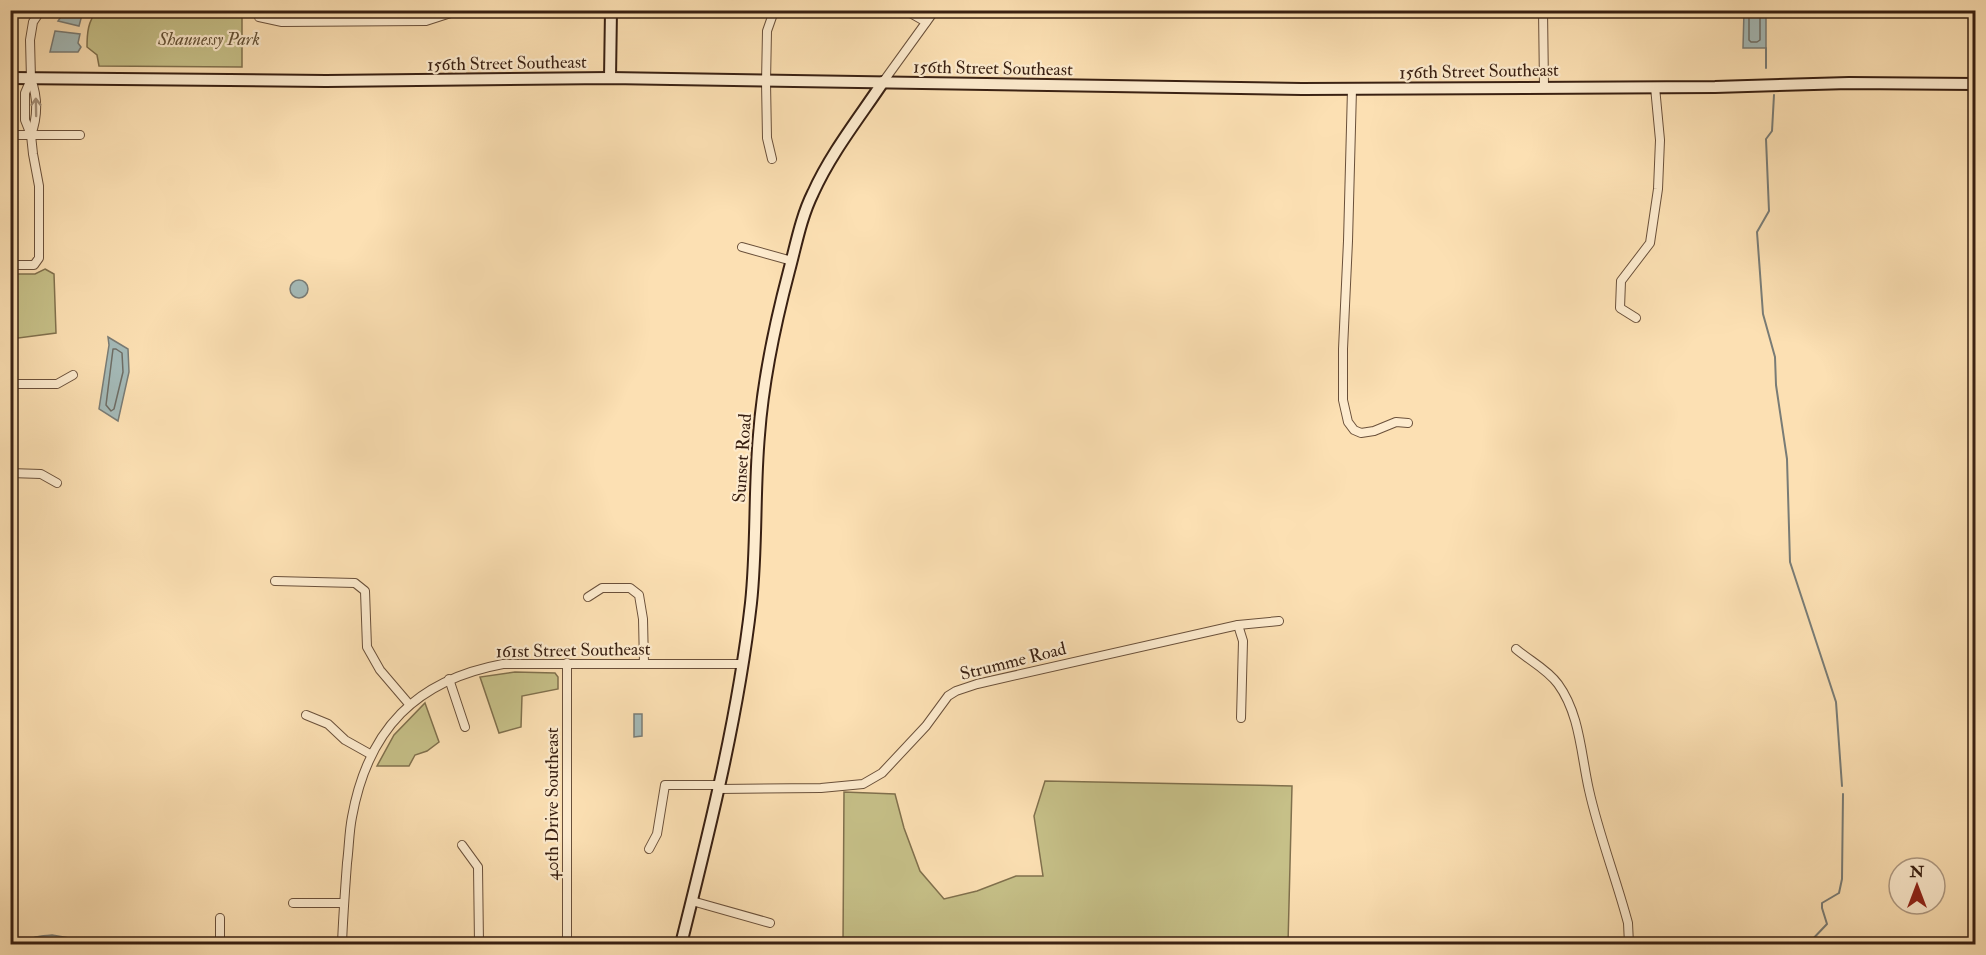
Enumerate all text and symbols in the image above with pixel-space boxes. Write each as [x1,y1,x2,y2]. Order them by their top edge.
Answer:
park label: Shaunessy Park [157,28,260,51]
street label: 156th Street Southeast [427,51,587,76]
street label: 156th Street Southeast [913,56,1073,81]
street label: 156th Street Southeast [1399,59,1559,84]
one-way arrow [30,98,42,118]
street label: Sunset Road [728,412,757,503]
street label: Strumme Road [958,637,1069,686]
street label: 161st Street Southeast [495,638,651,663]
street label: 40th Drive Southeast [541,727,564,881]
north arrow [1887,856,1947,916]
text: N [1909,862,1925,882]

